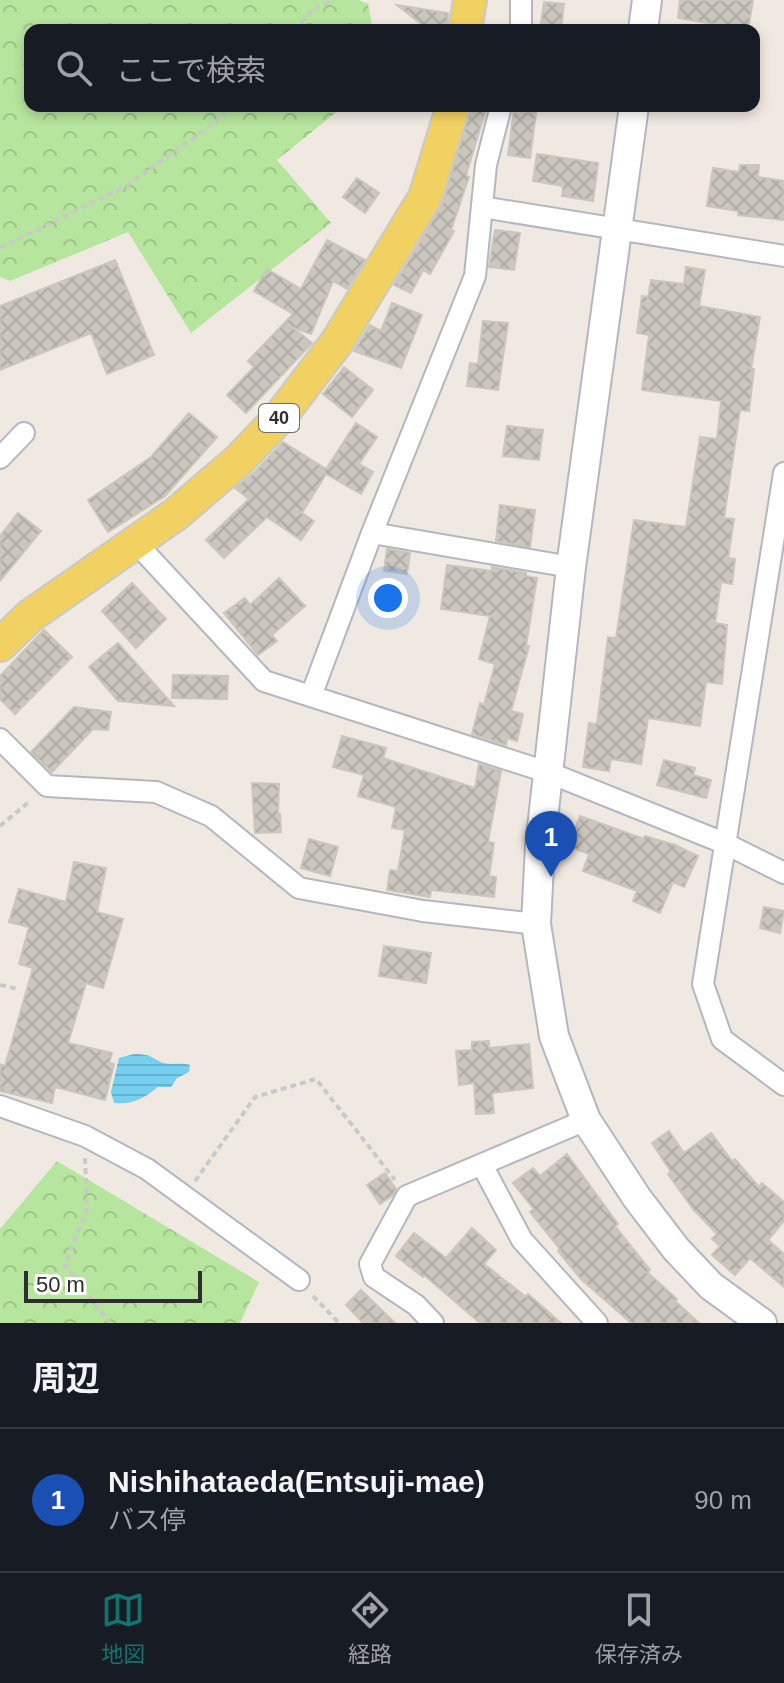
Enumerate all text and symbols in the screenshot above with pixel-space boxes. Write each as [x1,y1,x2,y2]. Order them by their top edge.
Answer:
search box [24,24,760,112]
icon: search [52,46,96,90]
text: ここで検索 [116,54,266,87]
road number: 40 [259,404,299,432]
your location [368,578,408,618]
pin: 1 [525,811,577,877]
scale bar [24,1267,202,1303]
text: 50 m [36,1272,85,1297]
text: 周辺 [32,1359,100,1397]
text: Nishihataeda(Entsuji-mae) [108,1465,485,1498]
text: 1 [51,1485,65,1515]
text: 90 m [694,1485,752,1515]
text: バス停 [108,1505,186,1535]
tab: 地図 [101,1588,145,1668]
tab: 経路 [348,1588,392,1668]
tab: 保存済み [595,1588,683,1668]

